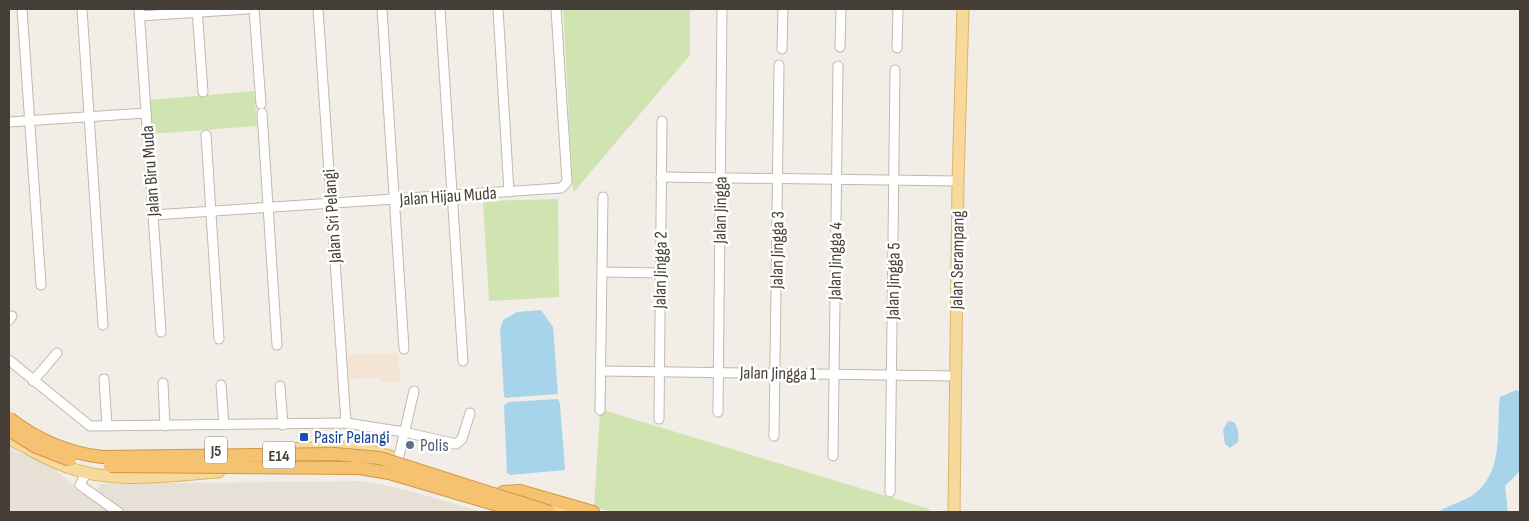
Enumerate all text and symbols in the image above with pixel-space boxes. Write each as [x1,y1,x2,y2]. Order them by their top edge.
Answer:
street label: Jalan Biru Muda [137,125,164,218]
street label: Jalan Sri Pelangi [319,168,346,265]
street label: Jalan Jingga [709,176,732,245]
street label: Jalan Hijau Muda [398,183,497,210]
street label: Jalan Serampang [946,210,969,311]
street label: Jalan Jingga 3 [766,211,789,290]
street label: Jalan Jingga 4 [824,222,847,301]
street label: Jalan Jingga 2 [649,231,672,310]
street label: Jalan Jingga 5 [882,242,905,321]
street label: Jalan Jingga 1 [739,362,817,385]
place label: Pasir Pelangi [314,427,389,448]
marker: Pasir Pelangi [298,431,310,443]
place label: Polis [420,435,449,456]
road number: J5 [205,436,227,464]
marker: Polis [404,439,416,451]
road number: E14 [263,442,295,468]

